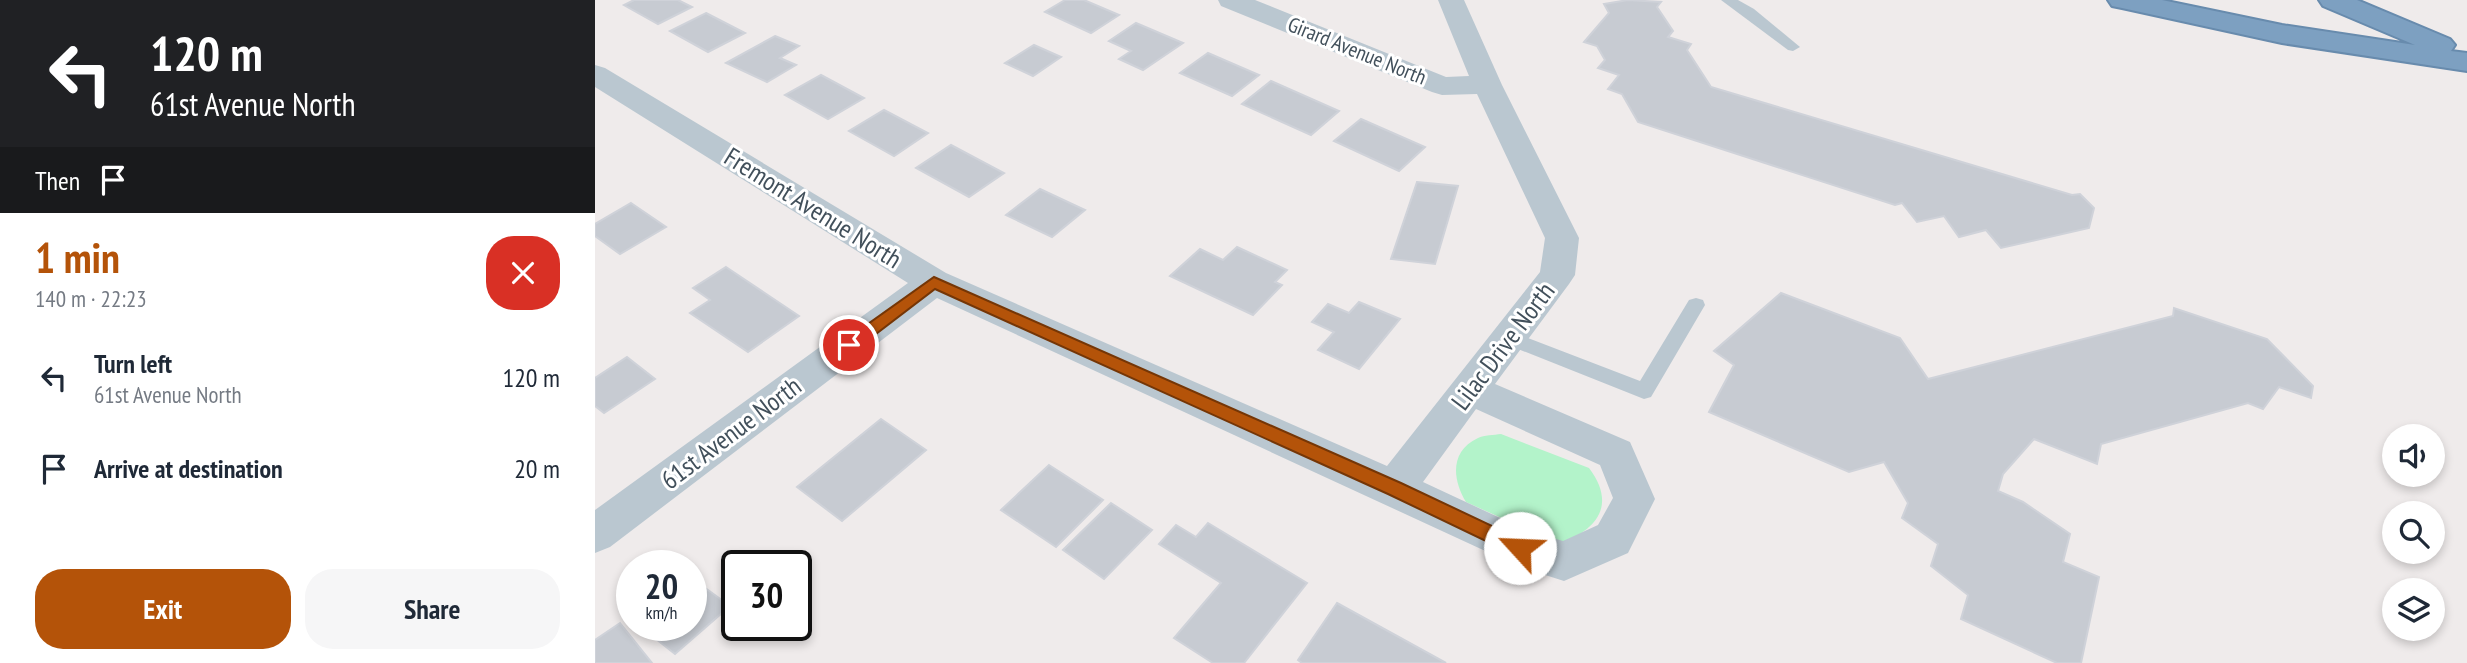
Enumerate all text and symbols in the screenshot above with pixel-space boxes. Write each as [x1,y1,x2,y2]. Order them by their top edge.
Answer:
street label: Girard Avenue North [1284,10,1430,91]
text: 120 m [150,21,263,85]
icon: left [35,28,126,119]
text: 61st Avenue North [150,83,356,125]
street label: Fremont Avenue North [718,140,908,275]
icon: arrive [94,161,132,199]
text: Then [35,164,80,197]
text: 1 min [35,230,120,285]
button: close [486,236,560,310]
street label: Lilac Drive North [1444,275,1561,416]
text: 140 m · 22:23 [35,284,147,313]
pin [819,315,879,375]
icon: arrive [830,326,868,364]
text: Turn left [94,347,172,380]
icon: left [35,359,73,397]
text: 120 m [502,361,560,394]
street label: 61st Avenue North [654,369,807,496]
text: 61st Avenue North [94,380,242,409]
map controls [2382,424,2445,641]
button: sound [2382,424,2445,487]
icon: arrive [35,450,73,488]
text: Arrive at destination [94,452,283,485]
text: 20 m [514,452,560,485]
button: search [2382,501,2445,564]
position arrow [1483,511,1557,585]
speed limit sign: 30 [721,550,812,641]
text: 20 [645,563,678,609]
button: Exit [35,569,291,649]
button: Share [305,569,560,649]
button: layers [2382,578,2445,641]
text: km/h [646,601,677,624]

